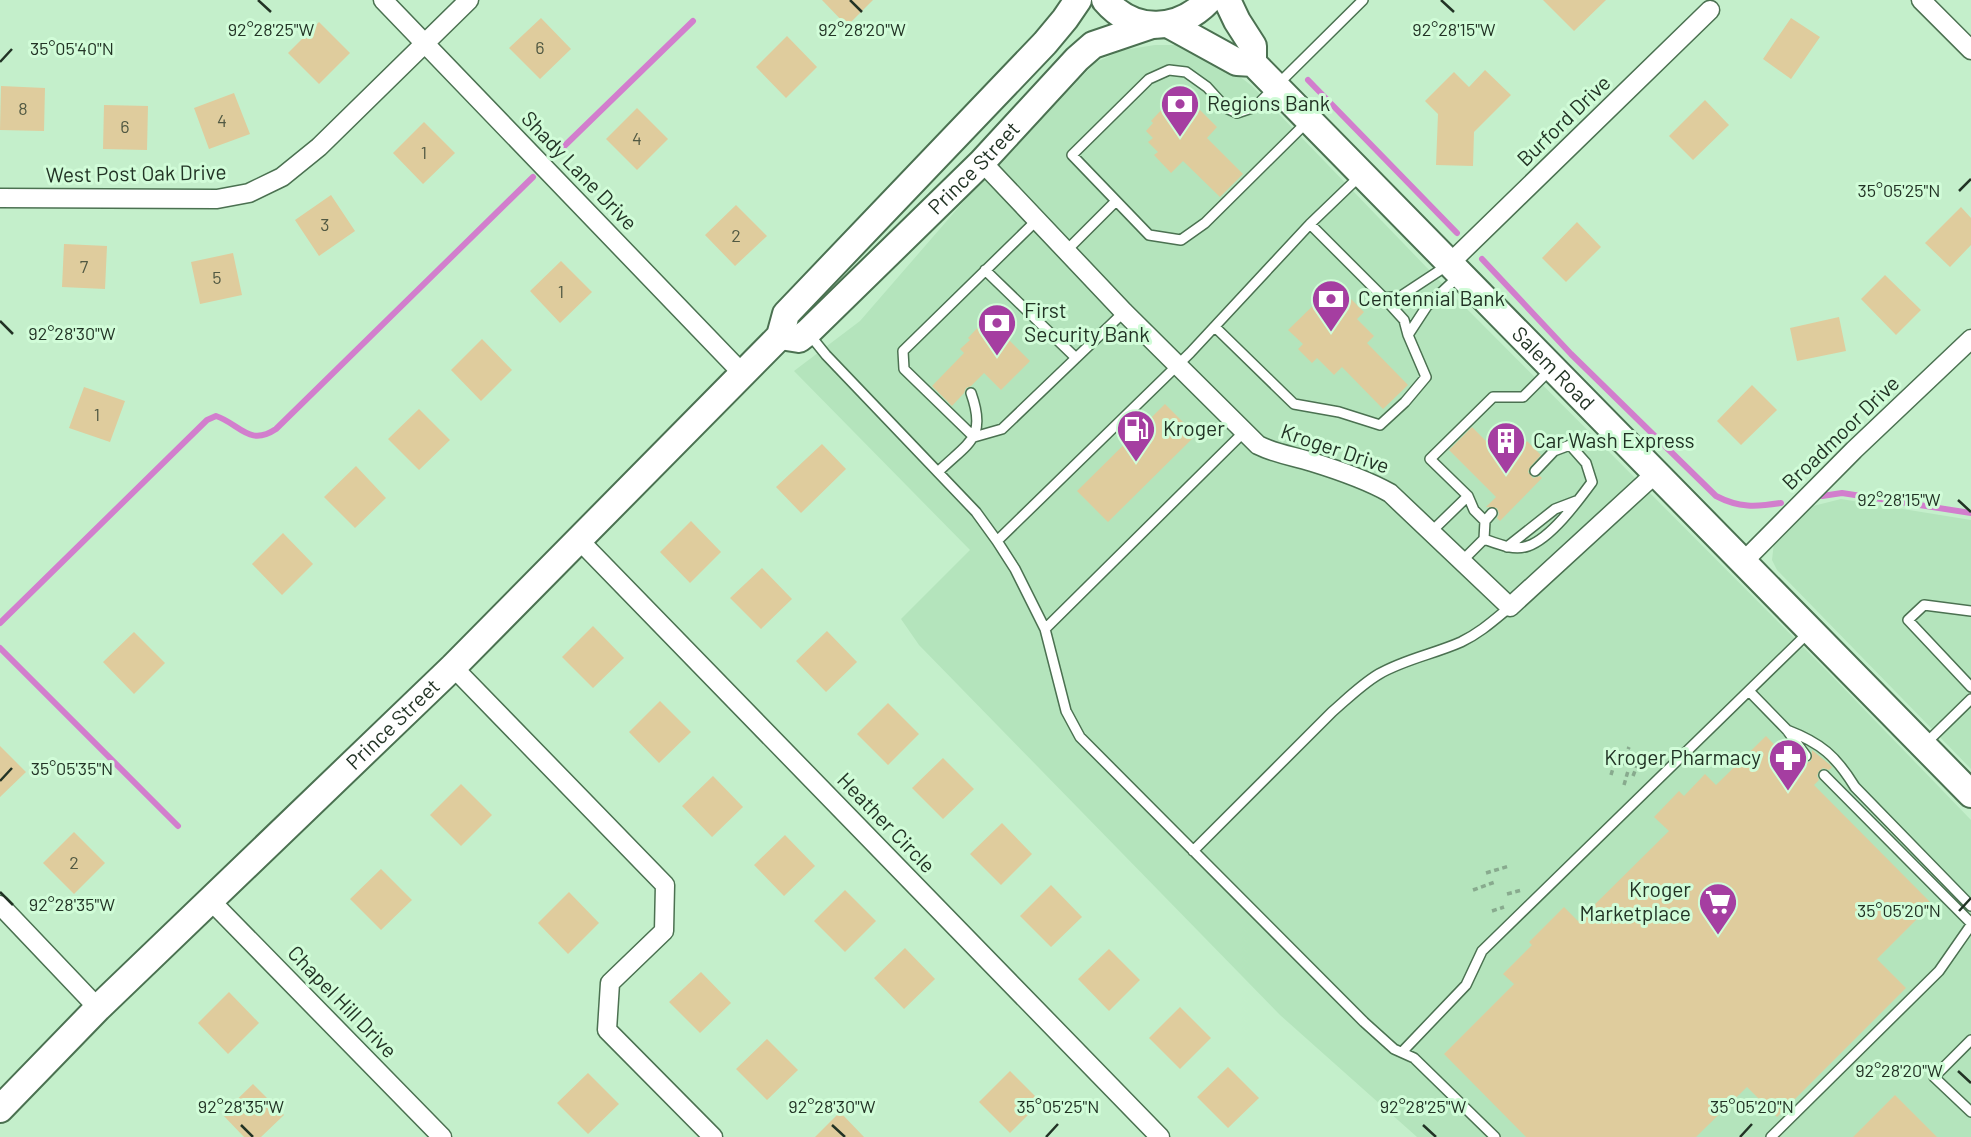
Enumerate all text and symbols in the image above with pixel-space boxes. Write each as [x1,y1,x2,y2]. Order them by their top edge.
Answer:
text: 92°28'25"W [228,18,315,40]
text: 92°28'20"W [818,18,906,40]
text: 92°28'15"W [1412,18,1496,40]
house number: 6 [535,36,545,58]
text: 35°05'40"N [30,37,114,59]
street label: Burford Drive [1511,69,1615,171]
bank icon: Regions Bank [1159,83,1201,138]
place label: Regions Bank [1207,90,1330,115]
house number: 8 [18,97,28,119]
street label: Shady Lane Drive [517,105,643,235]
house number: 4 [217,109,227,131]
house number: 6 [120,115,130,137]
street label: Prince Street [922,116,1024,219]
house number: 4 [632,127,642,149]
house number: 1 [421,141,427,163]
street label: West Post Oak Drive [45,158,227,187]
text: 35°05'25"N [1858,179,1940,201]
house number: 3 [320,213,330,235]
house number: 2 [731,224,741,246]
house number: 7 [80,255,89,277]
house number: 5 [212,266,222,288]
bank icon: Centennial Bank [1310,278,1352,333]
house number: 1 [558,280,564,302]
place label: Centennial Bank [1358,285,1505,310]
place label: First Security Bank [1024,297,1150,346]
bank icon: First Security Bank [976,302,1018,357]
street label: Salem Road [1508,320,1601,414]
text: 92°28'30"W [28,322,116,344]
street label: Broadmoor Drive [1776,370,1904,494]
house number: 1 [94,403,100,425]
fuel station icon: Kroger [1115,408,1157,463]
place label: Kroger [1163,415,1225,440]
street label: Kroger Drive [1278,417,1393,478]
building icon: Car Wash Express [1485,420,1527,475]
place label: Car Wash Express [1533,427,1695,452]
text: 92°28'15"W [1857,488,1941,510]
street label: Prince Street [340,673,444,774]
pharmacy icon: Kroger Pharmacy [1767,737,1809,792]
place label: Kroger Pharmacy [1604,744,1761,769]
text: 35°05'35"N [31,757,113,779]
street label: Heather Circle [833,767,941,877]
house number: 2 [69,851,79,873]
place label: Kroger Marketplace [1580,876,1691,925]
supermarket icon: Kroger Marketplace [1697,881,1739,936]
text: 92°28'35"W [29,893,115,915]
text: 35°05'20"N [1857,899,1941,921]
street label: Chapel Hill Drive [283,940,403,1062]
text: 92°28'20"W [1855,1059,1943,1081]
text: 92°28'35"W [198,1095,284,1117]
text: 92°28'30"W [788,1095,876,1117]
text: 35°05'25"N [1017,1095,1099,1117]
text: 92°28'25"W [1380,1095,1467,1117]
text: 35°05'20"N [1710,1095,1794,1117]

